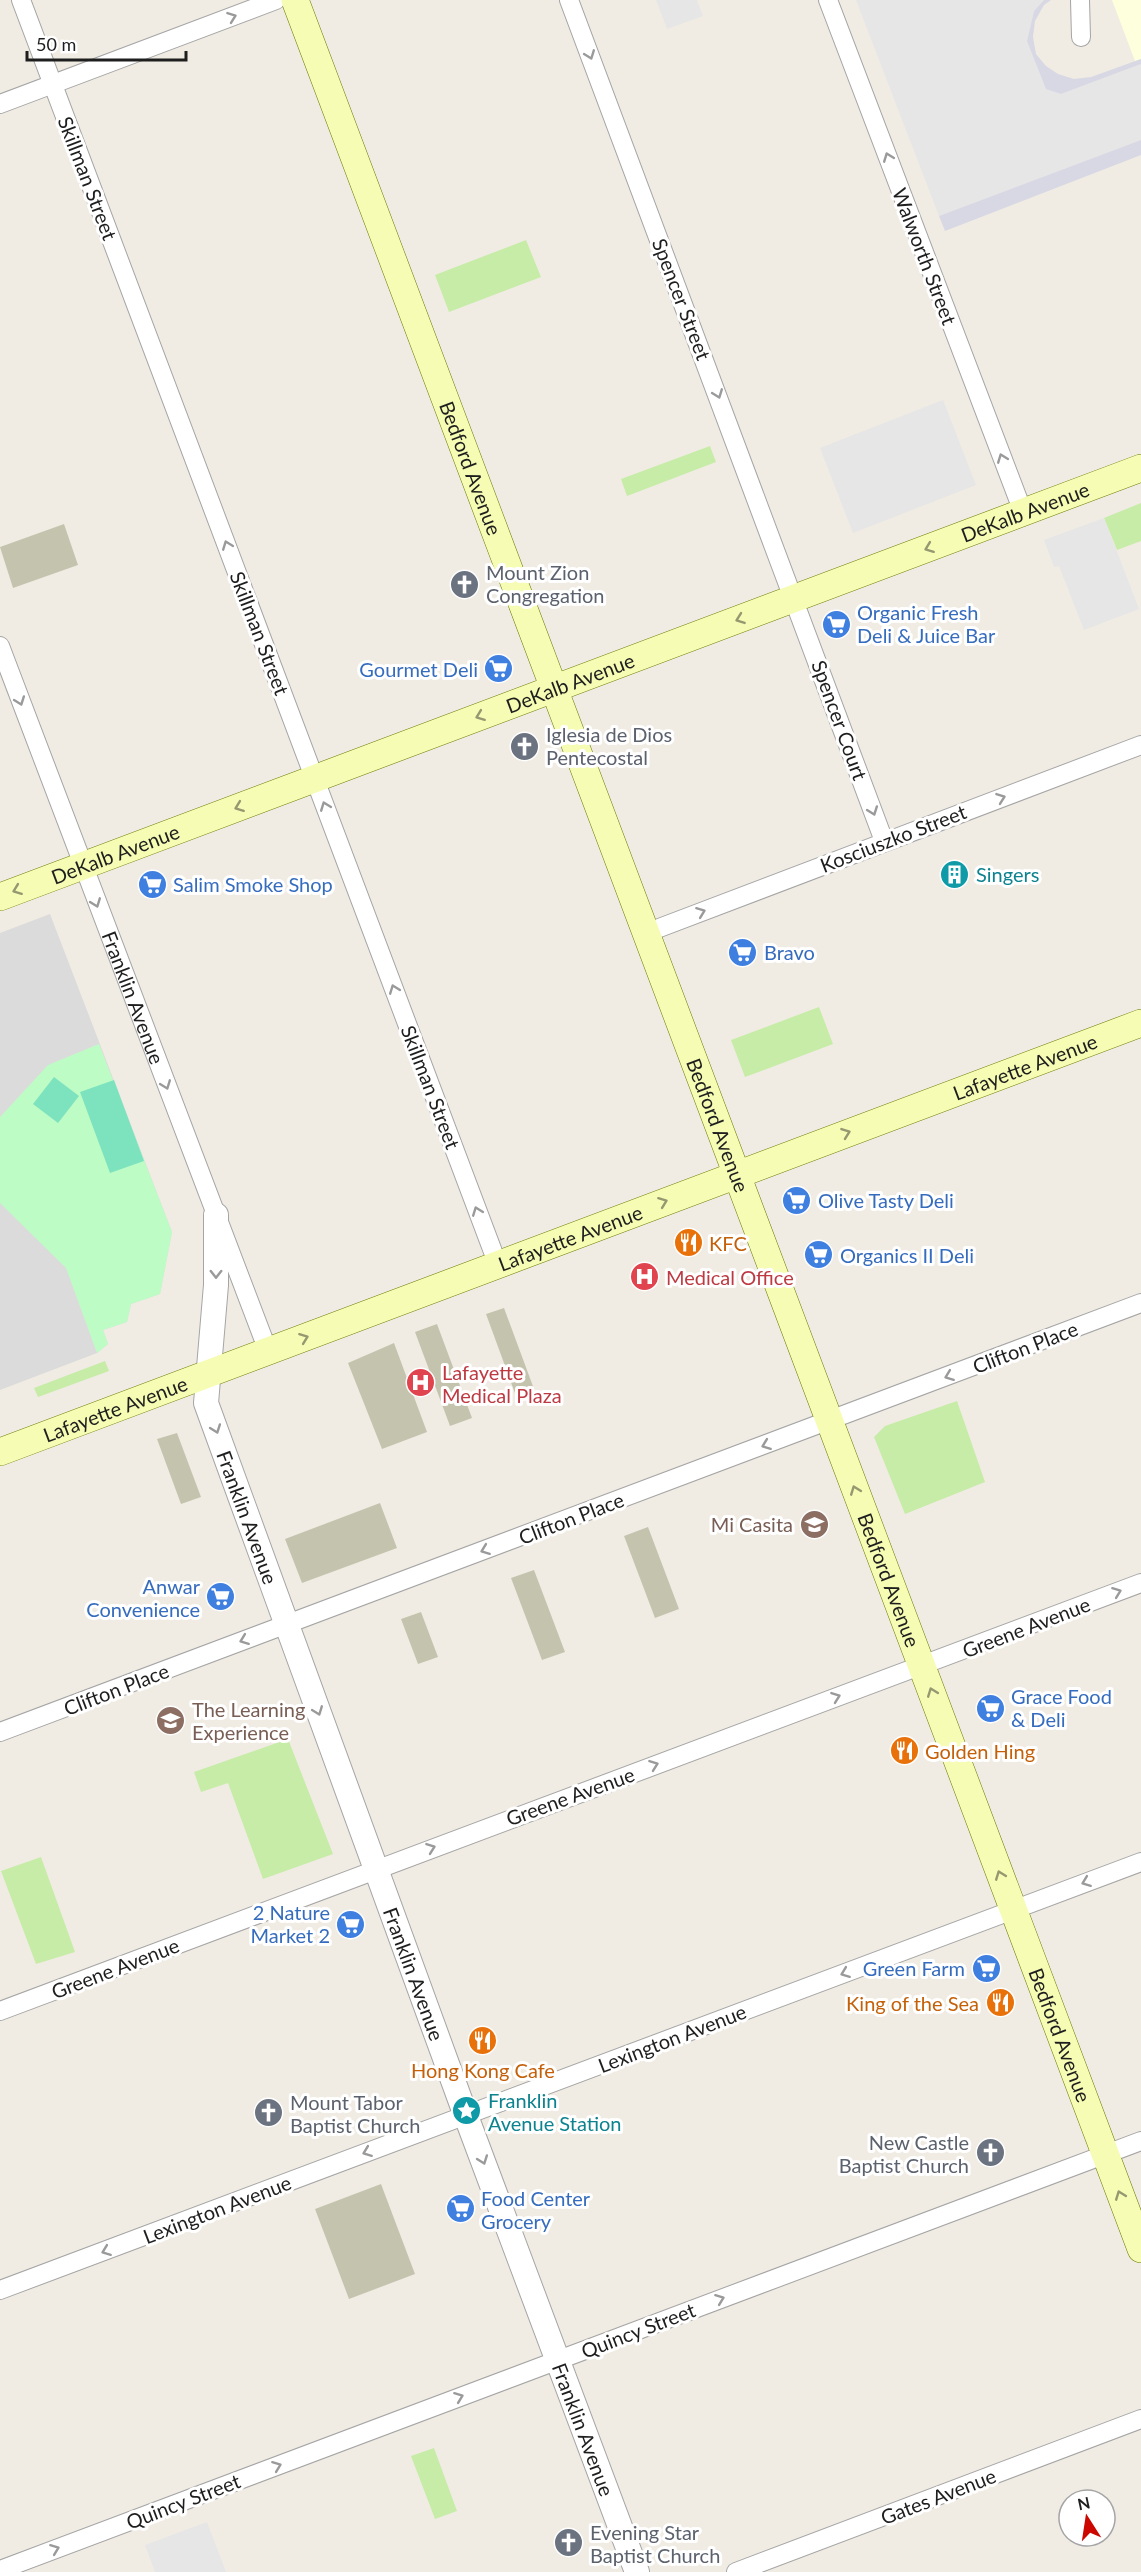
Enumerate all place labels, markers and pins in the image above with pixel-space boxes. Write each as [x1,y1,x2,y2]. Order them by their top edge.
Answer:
place label: Mount Zion Congregation [486,560,605,607]
church icon: Mount Zion Congregation [449,568,481,600]
place label: Organic Fresh Deli & Juice Bar [857,600,996,647]
supermarket icon: Organic Fresh Deli & Juice Bar [820,608,852,640]
supermarket icon: Gourmet Deli [483,653,515,685]
place label: Gourmet Deli [359,657,478,681]
place label: Iglesia de Dios Pentecostal [546,722,672,769]
church icon: Iglesia de Dios Pentecostal [509,730,541,762]
building icon: Singers [939,858,971,890]
place label: Singers [976,862,1039,886]
supermarket icon: Salim Smoke Shop [136,868,168,900]
place label: Salim Smoke Shop [173,872,333,896]
supermarket icon: Bravo [727,936,759,968]
place label: Bravo [764,940,815,964]
supermarket icon: Olive Tasty Deli [781,1184,813,1216]
place label: Olive Tasty Deli [818,1188,954,1212]
restaurant icon: KFC [672,1227,704,1259]
place label: KFC [709,1231,747,1255]
supermarket icon: Organics II Deli [803,1239,835,1271]
place label: Organics II Deli [840,1243,974,1267]
hospital icon: Medical Office [629,1261,661,1293]
place label: Medical Office [666,1265,794,1289]
place label: Lafayette Medical Plaza [442,1360,562,1407]
hospital icon: Lafayette Medical Plaza [405,1367,437,1399]
school or university icon: Mi Casita [798,1508,830,1540]
place label: Mi Casita [711,1512,793,1536]
place label: Anwar Convenience [86,1574,201,1621]
supermarket icon: Anwar Convenience [205,1581,237,1613]
place label: Grace Food & Deli [1011,1684,1112,1731]
supermarket icon: Grace Food & Deli [974,1692,1006,1724]
place label: The Learning Experience [192,1697,305,1744]
school or university icon: The Learning Experience [155,1705,187,1737]
restaurant icon: Golden Hing [888,1735,920,1767]
place label: Golden Hing [925,1739,1035,1763]
place label: 2 Nature Market 2 [251,1900,330,1947]
supermarket icon: 2 Nature Market 2 [335,1908,367,1940]
supermarket icon: Green Farm [970,1952,1002,1984]
place label: Green Farm [863,1956,965,1980]
restaurant icon: King of the Sea [984,1987,1016,2019]
place label: King of the Sea [846,1991,979,2015]
restaurant icon: Hong Kong Cafe [467,2024,499,2056]
place label: Hong Kong Cafe [411,2058,555,2082]
place label: Franklin Avenue Station [488,2088,622,2135]
place label: Mount Tabor Baptist Church [290,2090,420,2137]
place icon: Franklin Avenue Station [451,2095,483,2127]
church icon: Mount Tabor Baptist Church [253,2097,285,2129]
place label: New Castle Baptist Church [839,2130,969,2177]
church icon: New Castle Baptist Church [974,2137,1006,2169]
place label: Food Center Grocery [481,2186,591,2233]
supermarket icon: Food Center Grocery [444,2193,476,2225]
place label: Evening Star Baptist Church [590,2520,720,2567]
church icon: Evening Star Baptist Church [553,2527,585,2559]

